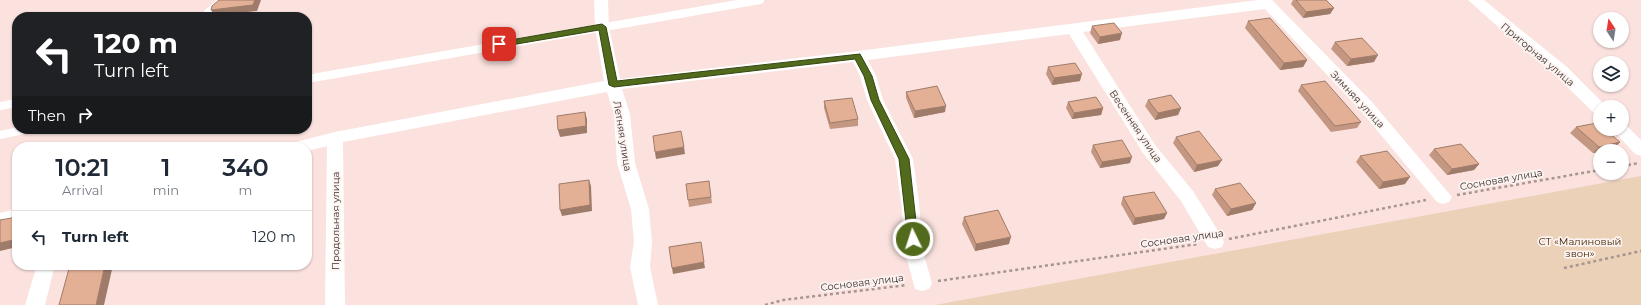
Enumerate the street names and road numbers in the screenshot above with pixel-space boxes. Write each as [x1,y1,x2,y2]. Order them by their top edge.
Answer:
street label: Пригорная улица [1498,20,1577,89]
street label: Зимняя улица [1328,68,1388,131]
street label: Весенняя улица [1106,87,1165,165]
street label: Летняя улица [611,100,634,172]
street label: Сосновая улица [1459,166,1544,193]
street label: Продольная улица [329,172,342,270]
street label: Сосновая улица [1140,226,1224,251]
street label: Сосновая улица [820,271,904,294]

